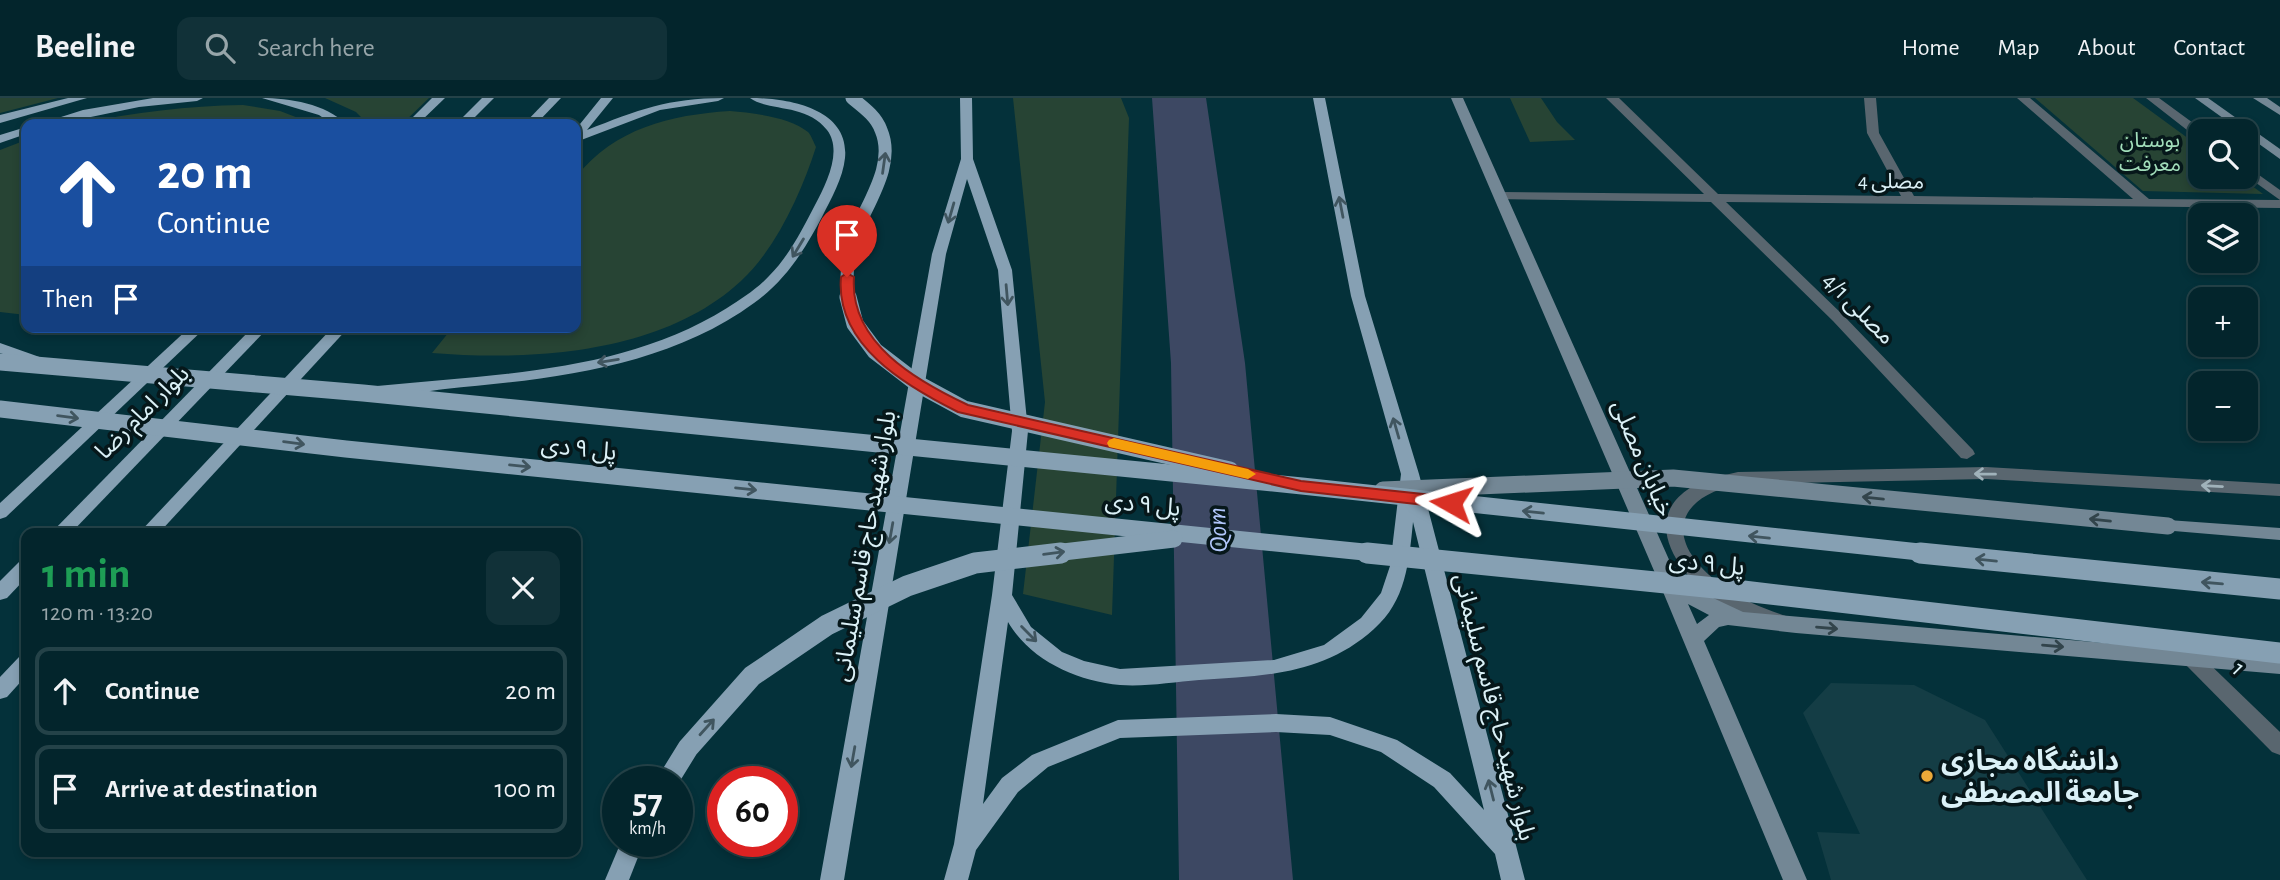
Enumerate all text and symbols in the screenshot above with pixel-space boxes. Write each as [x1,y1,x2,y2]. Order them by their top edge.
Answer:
search box [177,17,667,80]
icon: search [201,29,239,67]
text: Beeline [35,31,135,64]
text: Search here [257,35,375,61]
text: Home [1902,36,1960,60]
text: Map [1998,36,2040,60]
text: About [2078,36,2135,60]
text: Contact [2173,36,2245,60]
map controls [2188,119,2258,441]
button: search [2188,119,2258,189]
park label: بوستان معرفت [2119,130,2181,176]
icon: ahead [42,147,133,238]
text: 20 m [157,149,253,198]
one-way arrow [878,152,891,175]
street label: مصلی 4 [1858,170,1924,194]
one-way arrow [1333,196,1347,219]
one-way arrow [944,201,957,224]
button: layers [2188,203,2258,273]
pin [817,205,877,277]
text: Continue [157,207,270,239]
icon: arrive [828,216,866,254]
one-way arrow [791,238,805,258]
street label: مصلی 4/1 [1818,268,1899,349]
icon: arrive [107,280,145,318]
one-way arrow [1001,283,1014,305]
text: Then [42,286,93,312]
button: + [2188,287,2258,357]
one-way arrow [597,355,619,368]
street label: بلوار امام رضا [91,361,198,468]
button: − [2188,371,2258,441]
street label: خیابان مصلی [1606,397,1677,521]
street label: بلوار شهید حاج قاسم سلیمانی [829,409,905,684]
one-way arrow [56,410,79,423]
one-way arrow [1389,417,1402,439]
street label: پل ۹ دی [540,433,618,467]
one-way arrow [282,437,305,450]
one-way arrow [508,460,531,473]
position arrow [1414,466,1488,540]
one-way arrow [1973,467,1996,481]
one-way arrow [2201,479,2224,492]
one-way arrow [735,483,757,496]
street label: پل ۹ دی [1104,489,1182,523]
one-way arrow [1862,491,1885,504]
one-way arrow [1522,505,1545,518]
water label: Qom [1204,507,1232,553]
one-way arrow [2089,513,2112,526]
one-way arrow [884,521,897,544]
one-way arrow [1749,530,1771,543]
one-way arrow [1042,547,1065,560]
street label: پل ۹ دی [1668,548,1746,582]
button: close [486,551,560,625]
text: 1 min [42,553,131,595]
one-way arrow [1975,553,1997,566]
street label: بلوار شهید حاج قاسم سلیمانی [1445,571,1539,844]
one-way arrow [2201,576,2224,589]
text: 120 m · 13:20 [42,602,153,625]
one-way arrow [1815,622,1837,635]
one-way arrow [1020,626,1037,643]
one-way arrow [2042,640,2064,653]
street label: 1 [2227,657,2250,680]
icon: ahead [46,672,84,710]
text: Continue [105,678,200,704]
text: 20 m [505,678,556,704]
one-way arrow [699,718,715,736]
one-way arrow [846,745,859,768]
place label: دانشگاه مجازی جامعة المصطفی [1941,745,2139,809]
speed limit sign: 60 [707,766,798,857]
marker: دانشگاه مجازی جامعة المصطفی [1919,768,1935,784]
icon: arrive [46,770,84,808]
text: Arrive at destination [105,776,318,802]
text: 100 m [495,776,556,802]
one-way arrow [1484,779,1497,802]
text: 57 [632,785,663,820]
text: km/h [629,820,666,838]

